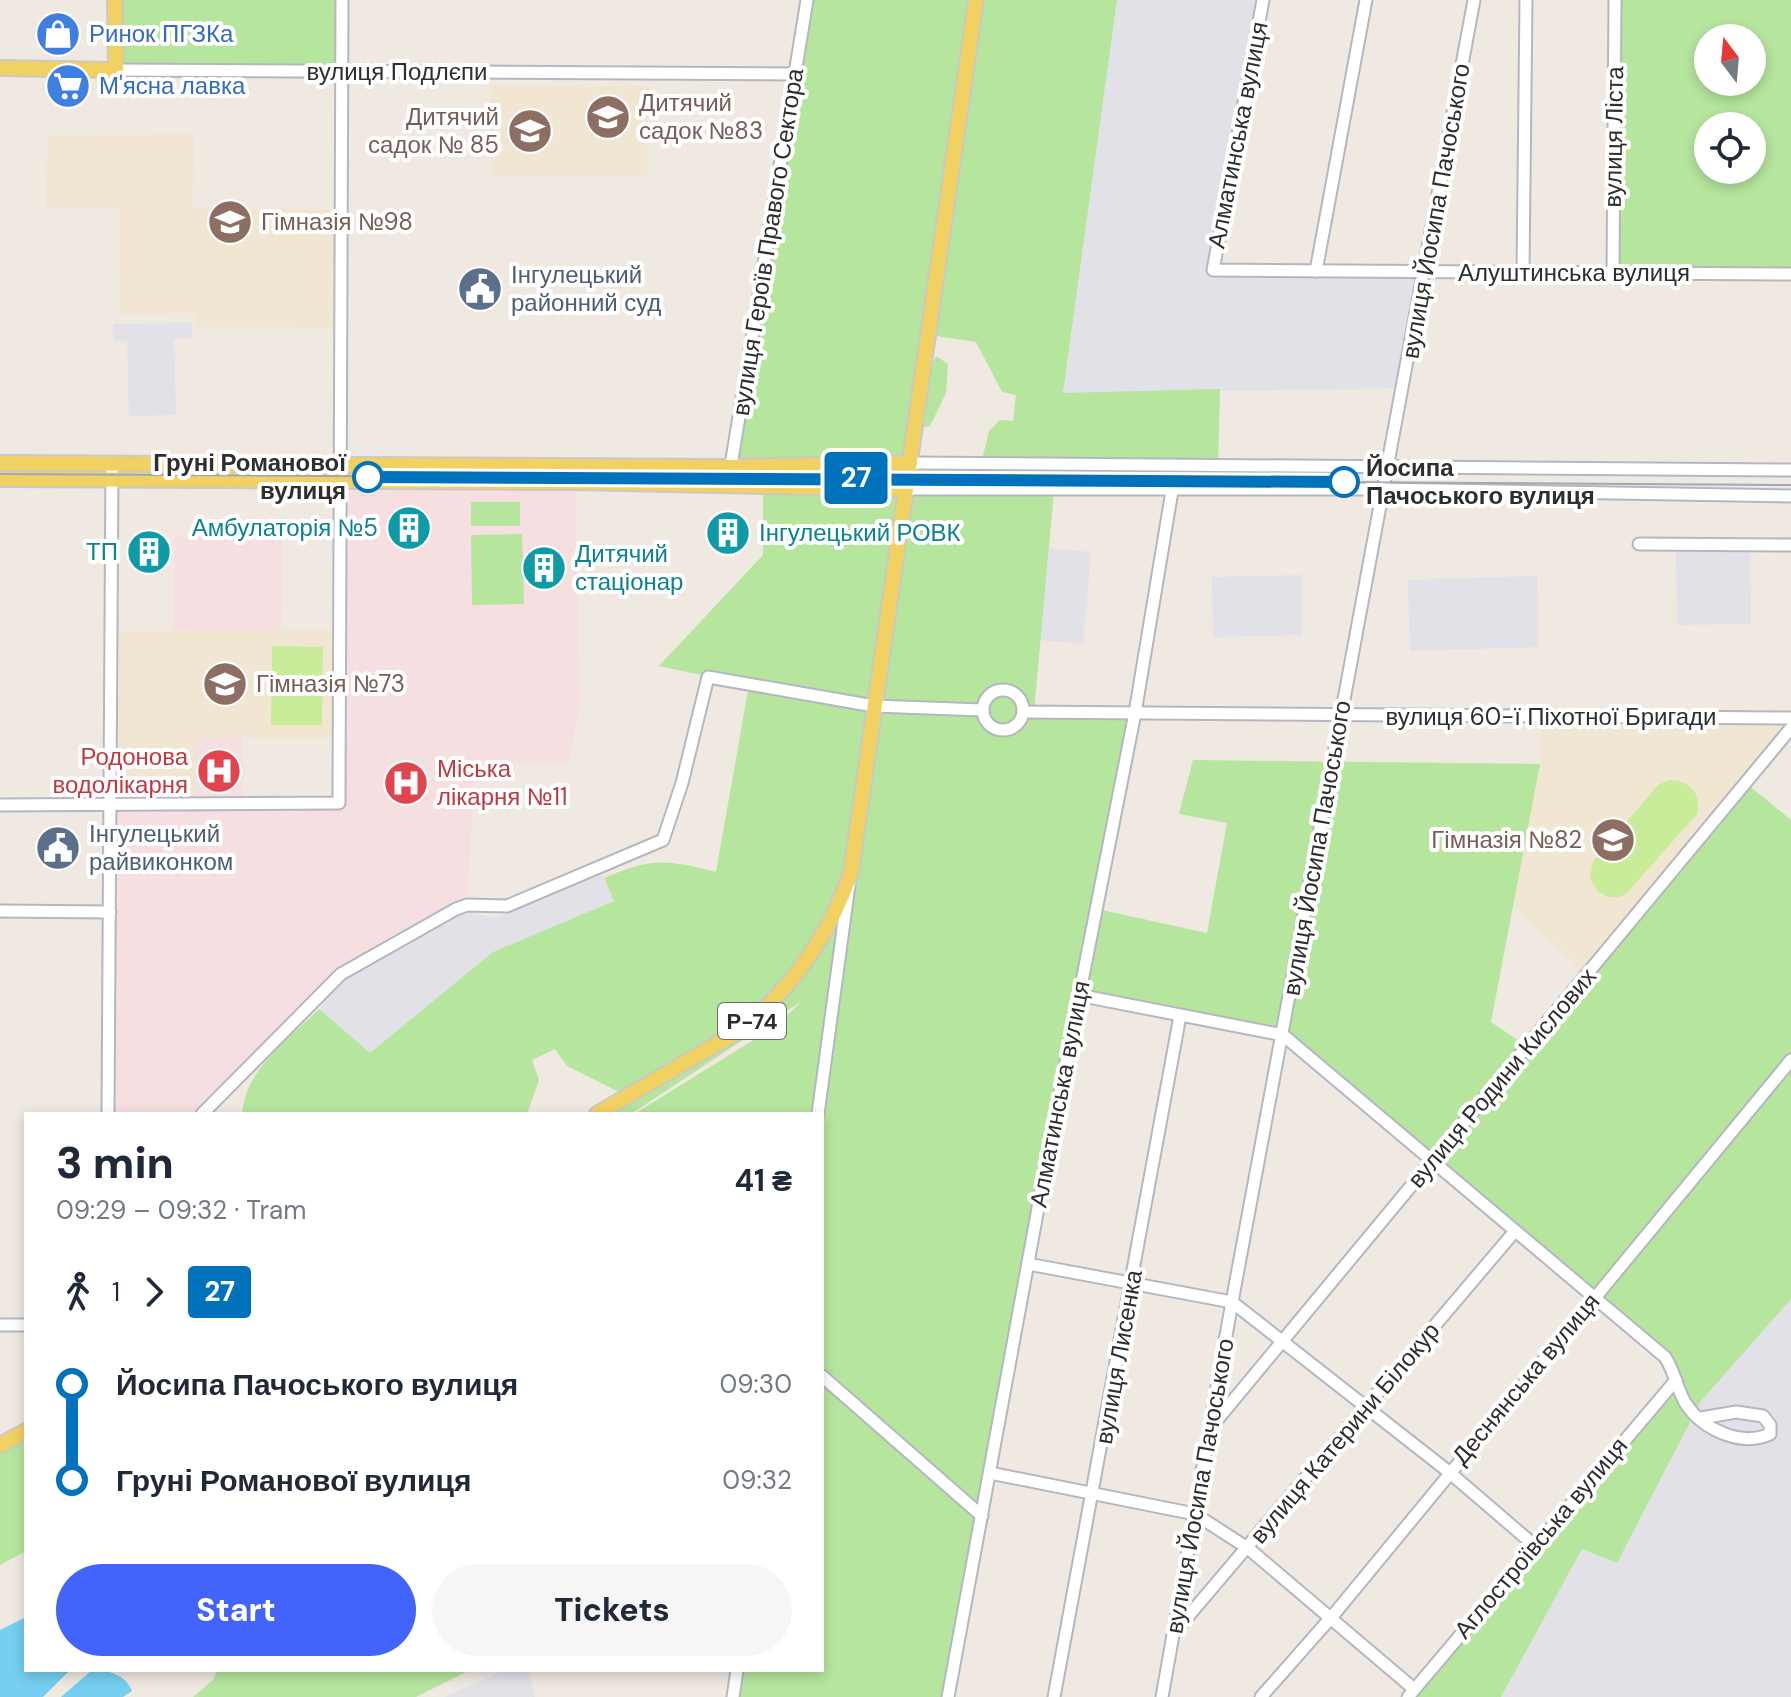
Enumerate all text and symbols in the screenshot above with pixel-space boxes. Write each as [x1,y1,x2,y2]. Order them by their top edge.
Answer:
shop icon: Ринок ПГЗКа [34,10,82,58]
place label: Ринок ПГЗКа [89,18,234,49]
street label: Алматинська вулиця [1200,19,1275,251]
north arrow [1694,24,1766,96]
map controls [1694,24,1766,184]
street label: вулиця Подлєпи [307,56,487,87]
street label: вулиця Йосипа Пачоського [1394,61,1477,361]
supermarket icon: М'ясна лавка [44,62,92,110]
street label: вулиця Героїв Правого Сектора [725,65,810,418]
street label: вулиця Ліста [1597,65,1630,208]
place label: М'ясна лавка [99,70,246,101]
place label: Дитячий садок №83 [639,87,763,146]
school or university icon: Дитячий садок №83 [584,93,632,141]
place label: Дитячий садок № 85 [368,101,499,160]
school or university icon: Дитячий садок № 85 [506,107,554,155]
button: locate [1694,112,1766,184]
school or university icon: Гімназія №98 [206,198,254,246]
place label: Гімназія №98 [261,206,413,237]
street label: Алуштинська вулиця [1458,257,1690,288]
place label: Інгулецький районний суд [511,259,661,318]
public building icon: Інгулецький районний суд [456,265,504,313]
place label: Груні Романової вулиця [153,447,347,506]
line badge: 27 [820,452,892,504]
place label: Йосипа Пачоського вулиця [1366,452,1595,511]
text: 27 [841,459,872,496]
marker: Груні Романової вулиця [353,462,383,492]
marker: Йосипа Пачоського вулиця [1329,467,1359,497]
building icon: Амбулаторія №5 [385,504,433,552]
building icon: Інгулецький РОВК [704,509,752,557]
place label: Амбулаторія №5 [192,512,378,543]
place label: Інгулецький РОВК [759,517,961,548]
building icon: ТП [125,528,173,576]
place label: ТП [86,536,118,567]
place label: Дитячий стаціонар [575,538,683,597]
building icon: Дитячий стаціонар [520,544,568,592]
school or university icon: Гімназія №73 [201,660,249,708]
place label: Гімназія №73 [256,668,405,699]
street label: вулиця Йосипа Пачоського [1275,698,1358,998]
street label: вулиця 60-ї Піхотної Бригади [1385,701,1717,732]
place label: Родонова водолікарня [53,741,189,800]
hospital icon: Родонова водолікарня [195,747,243,795]
place label: Міська лікарня №11 [437,753,567,812]
hospital icon: Міська лікарня №11 [382,759,430,807]
school or university icon: Гімназія №82 [1589,816,1637,864]
place label: Інгулецький райвиконком [89,818,233,877]
public building icon: Інгулецький райвиконком [34,824,82,872]
place label: Гімназія №82 [1431,824,1582,855]
street label: вулиця Родини Кислових [1401,961,1603,1194]
street label: Алматинська вулиця [1022,978,1097,1210]
road number: Р-74 [718,1003,786,1039]
text: 3 min [56,1134,174,1192]
text: 41 ₴ [735,1161,792,1200]
text: 09:29 – 09:32 · Tram [56,1193,306,1227]
street label: вулиця Лисенка [1088,1267,1149,1446]
icon: walk [56,1270,100,1314]
icon: forward [132,1270,176,1314]
text: 27 [204,1273,235,1310]
text: 1 [112,1275,120,1309]
street label: Деснянська вулиця [1445,1287,1606,1471]
street label: вулиця Катерини Білокур [1243,1316,1446,1550]
street label: вулиця Йосипа Пачоського [1158,1336,1241,1636]
text: Йосипа Пачоського вулиця [116,1365,518,1404]
text: 09:30 [719,1367,792,1401]
street label: Аглостроївська вулиця [1447,1430,1634,1645]
text: Груні Романової вулиця [116,1461,471,1500]
text: 09:32 [722,1463,792,1497]
button: Start [56,1564,416,1656]
button: Tickets [432,1564,792,1656]

